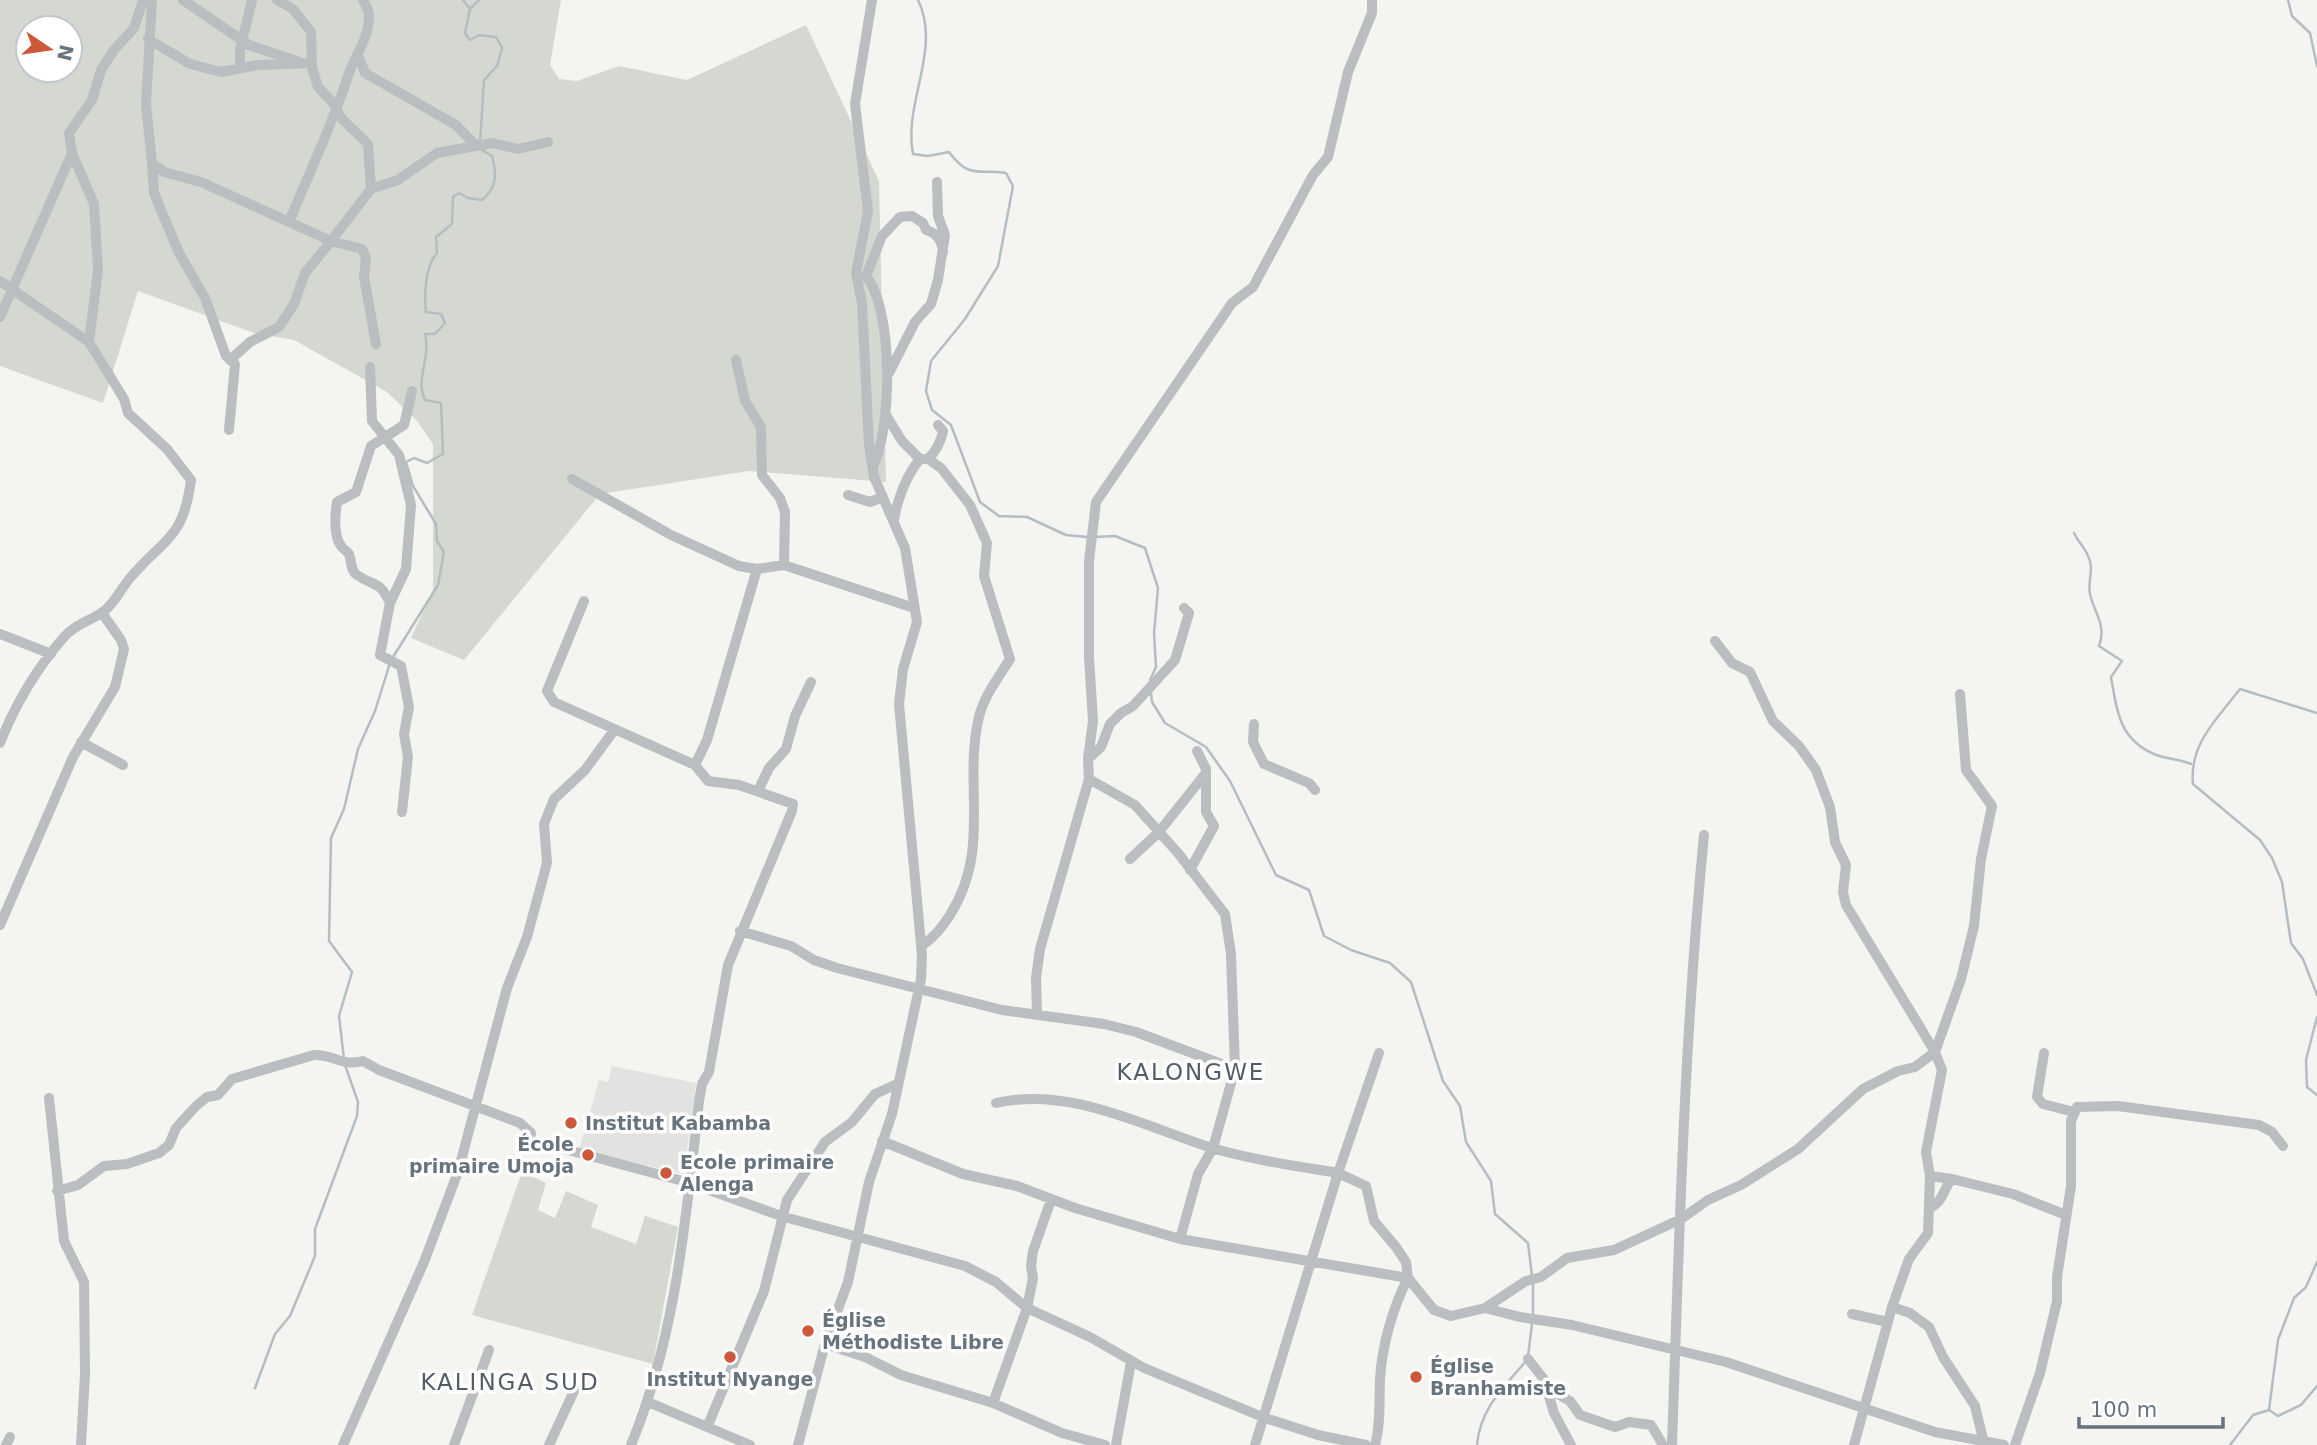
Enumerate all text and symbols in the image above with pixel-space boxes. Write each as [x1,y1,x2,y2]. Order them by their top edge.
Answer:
north arrow [14,14,84,84]
text: N [53,43,78,63]
district label: KALONGWE [1117,1059,1265,1085]
place label: Institut Kabamba [585,1112,771,1134]
marker: Institut Kabamba [563,1115,579,1131]
place label: École primaire Umoja [409,1133,574,1177]
marker: École primaire Umoja [580,1147,596,1163]
place label: Ecole primaire Alenga [680,1151,834,1195]
marker: Ecole primaire Alenga [658,1165,674,1181]
place label: Église Méthodiste Libre [822,1309,1004,1353]
marker: Église Méthodiste Libre [800,1323,816,1339]
marker: Institut Nyange [722,1349,738,1365]
place label: Église Branhamiste [1430,1355,1566,1399]
place label: Institut Nyange [647,1368,813,1390]
district label: KALINGA SUD [420,1369,600,1395]
marker: Église Branhamiste [1408,1369,1424,1385]
scale bar [2079,1386,2222,1430]
text: 100 m [2090,1398,2157,1422]

